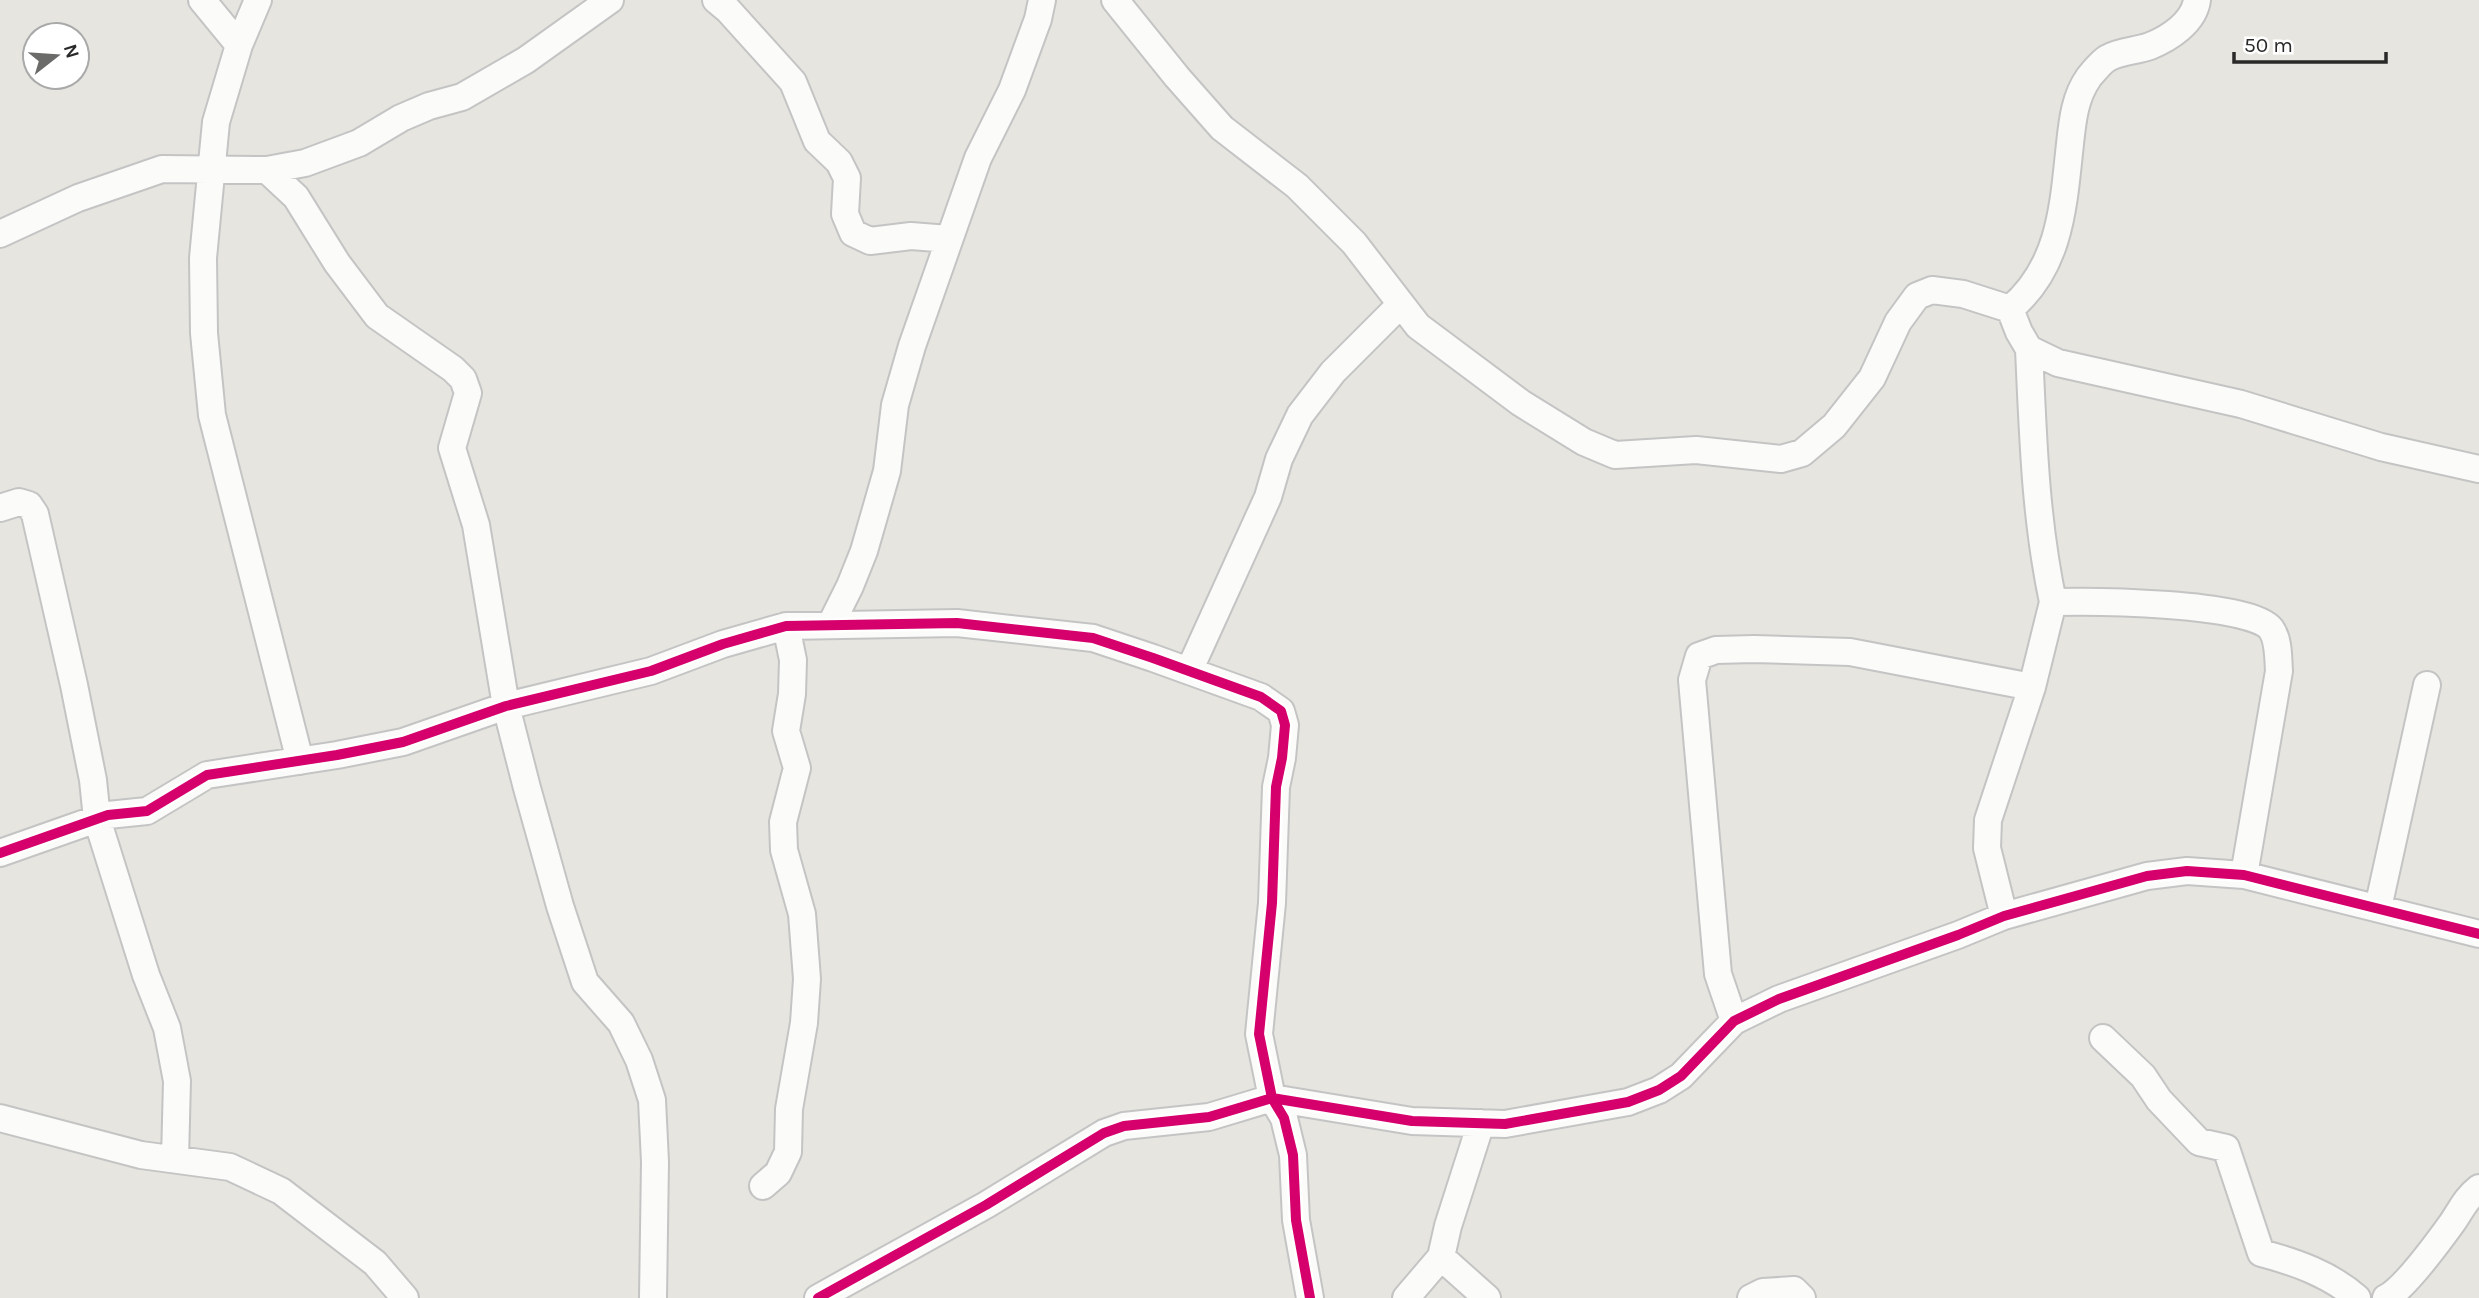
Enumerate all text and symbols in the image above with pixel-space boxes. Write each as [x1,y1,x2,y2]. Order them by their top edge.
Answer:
north arrow [21,21,91,91]
scale bar [2234,21,2386,65]
text: 50 m [2244,33,2293,57]
text: N [59,42,84,61]

